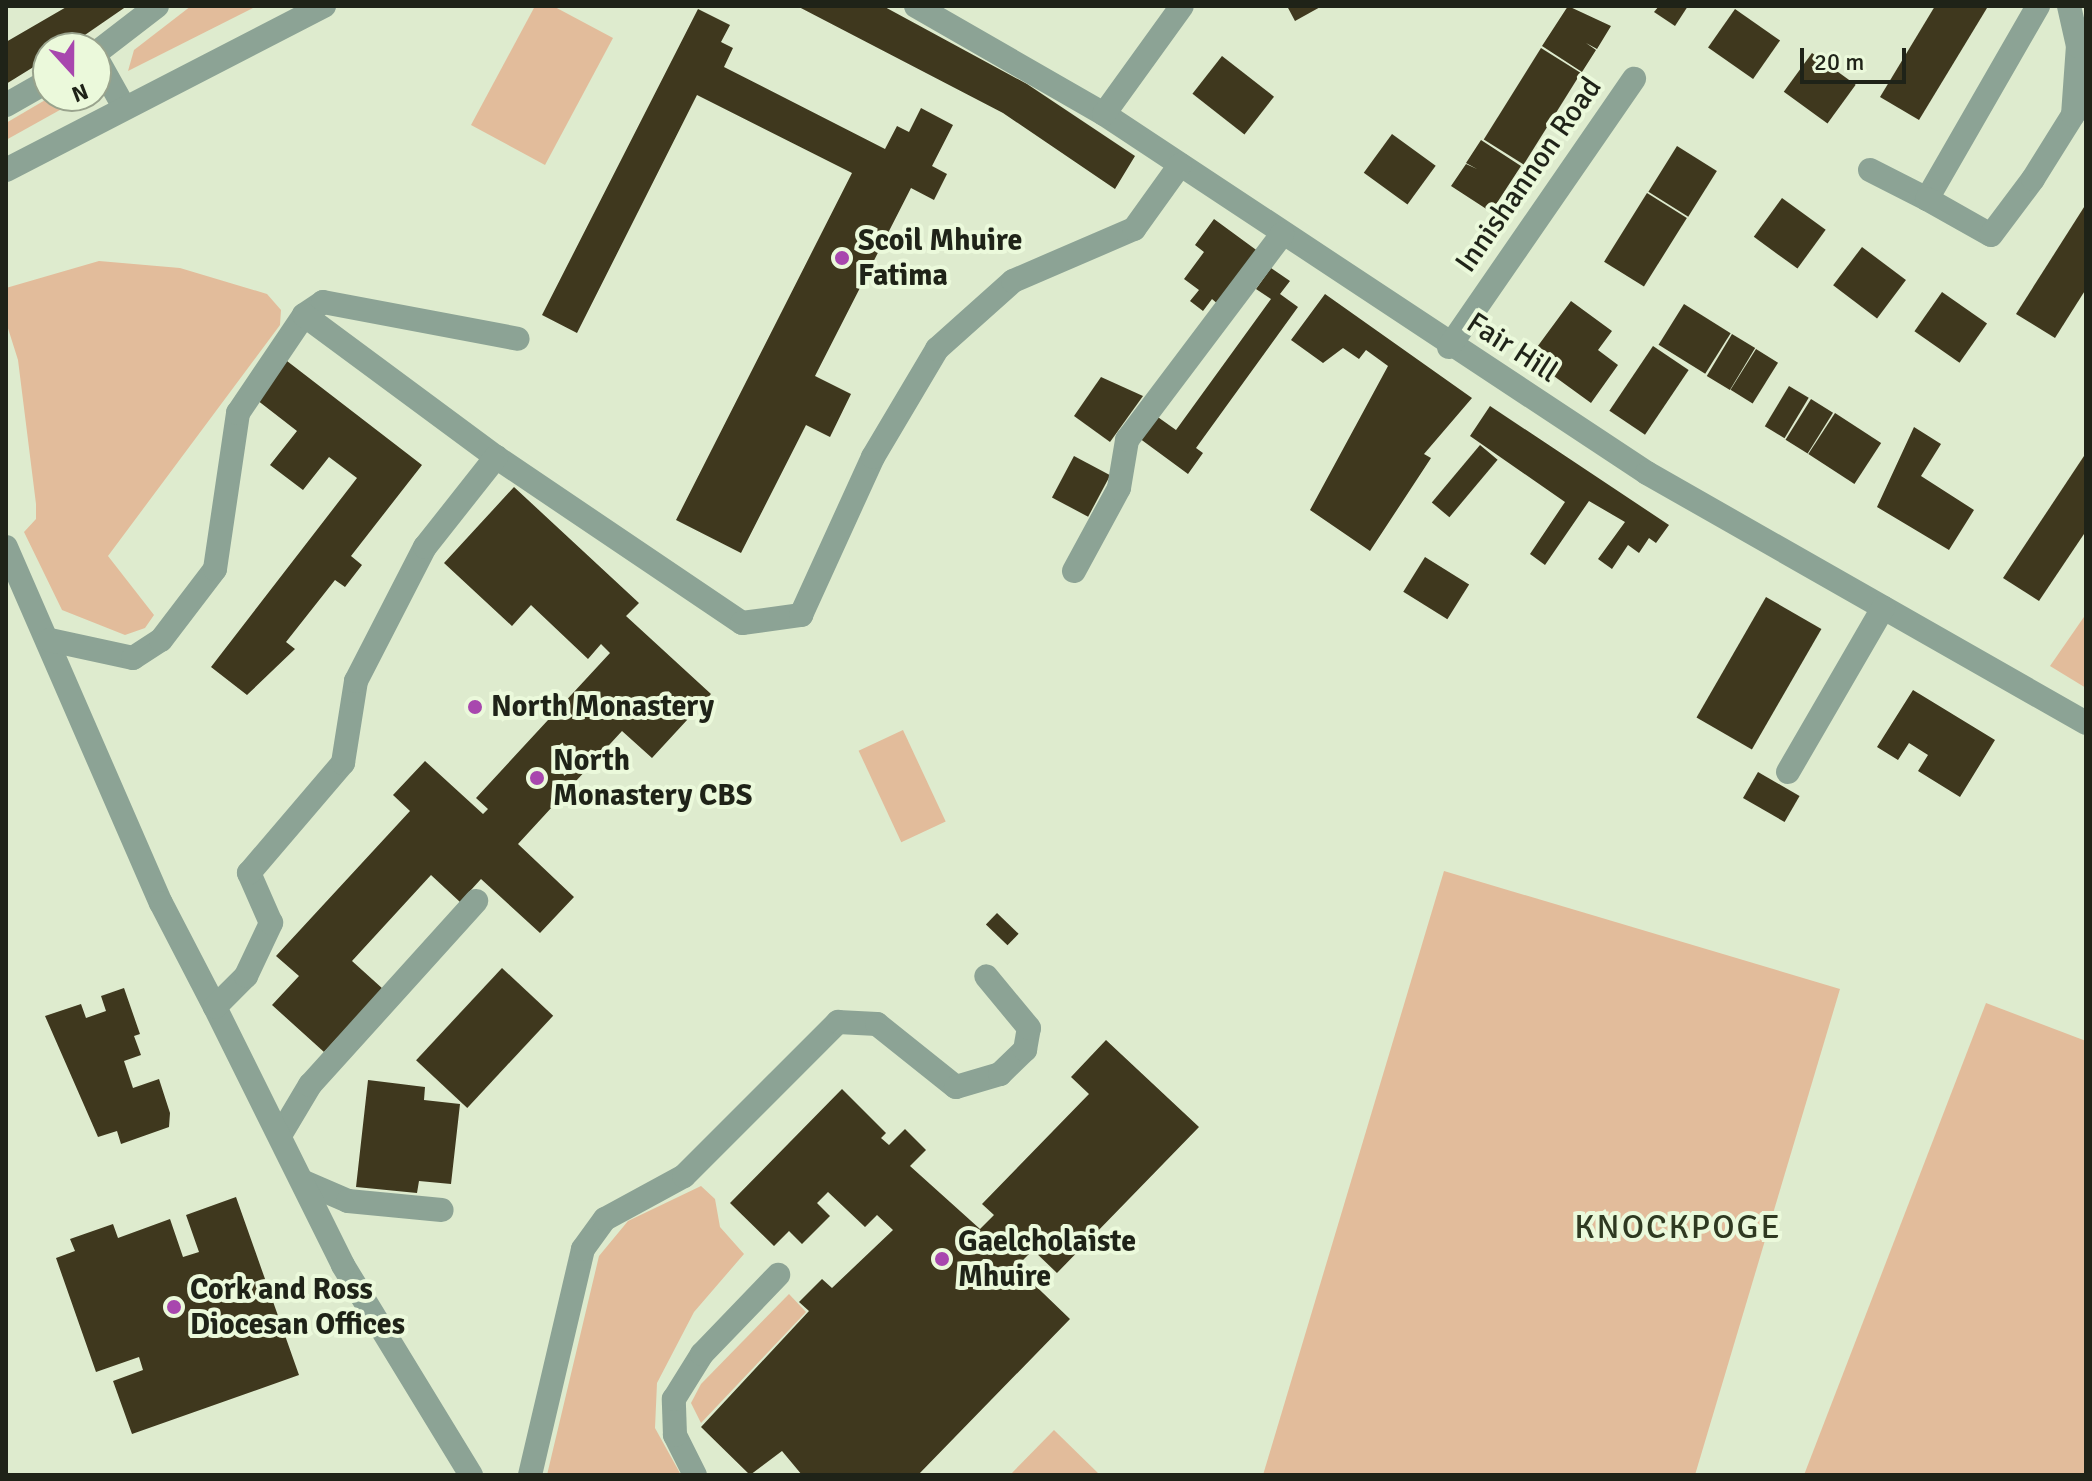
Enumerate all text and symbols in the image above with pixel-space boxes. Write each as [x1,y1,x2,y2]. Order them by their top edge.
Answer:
north arrow [32,32,112,112]
scale bar [1804,32,1910,82]
text: 20 m [1814,47,1864,77]
street label: Innishannon Road [1448,71,1610,279]
text: N [68,78,92,108]
place label: Scoil Mhuire Fatima [858,223,1022,294]
marker: Scoil Mhuire Fatima [833,249,851,267]
street label: Fair Hill [1460,305,1564,391]
place label: North Monastery [491,689,714,725]
marker: North Monastery [466,698,484,716]
place label: North Monastery CBS [553,743,753,814]
marker: North Monastery CBS [528,769,546,787]
district label: KNOCKPOGE [1574,1208,1782,1248]
place label: Gaelcholaiste Mhuire [958,1224,1136,1294]
marker: Gaelcholaiste Mhuire [933,1250,951,1268]
place label: Cork and Ross Diocesan Offices [190,1272,405,1342]
marker: Cork and Ross Diocesan Offices [165,1298,183,1316]

